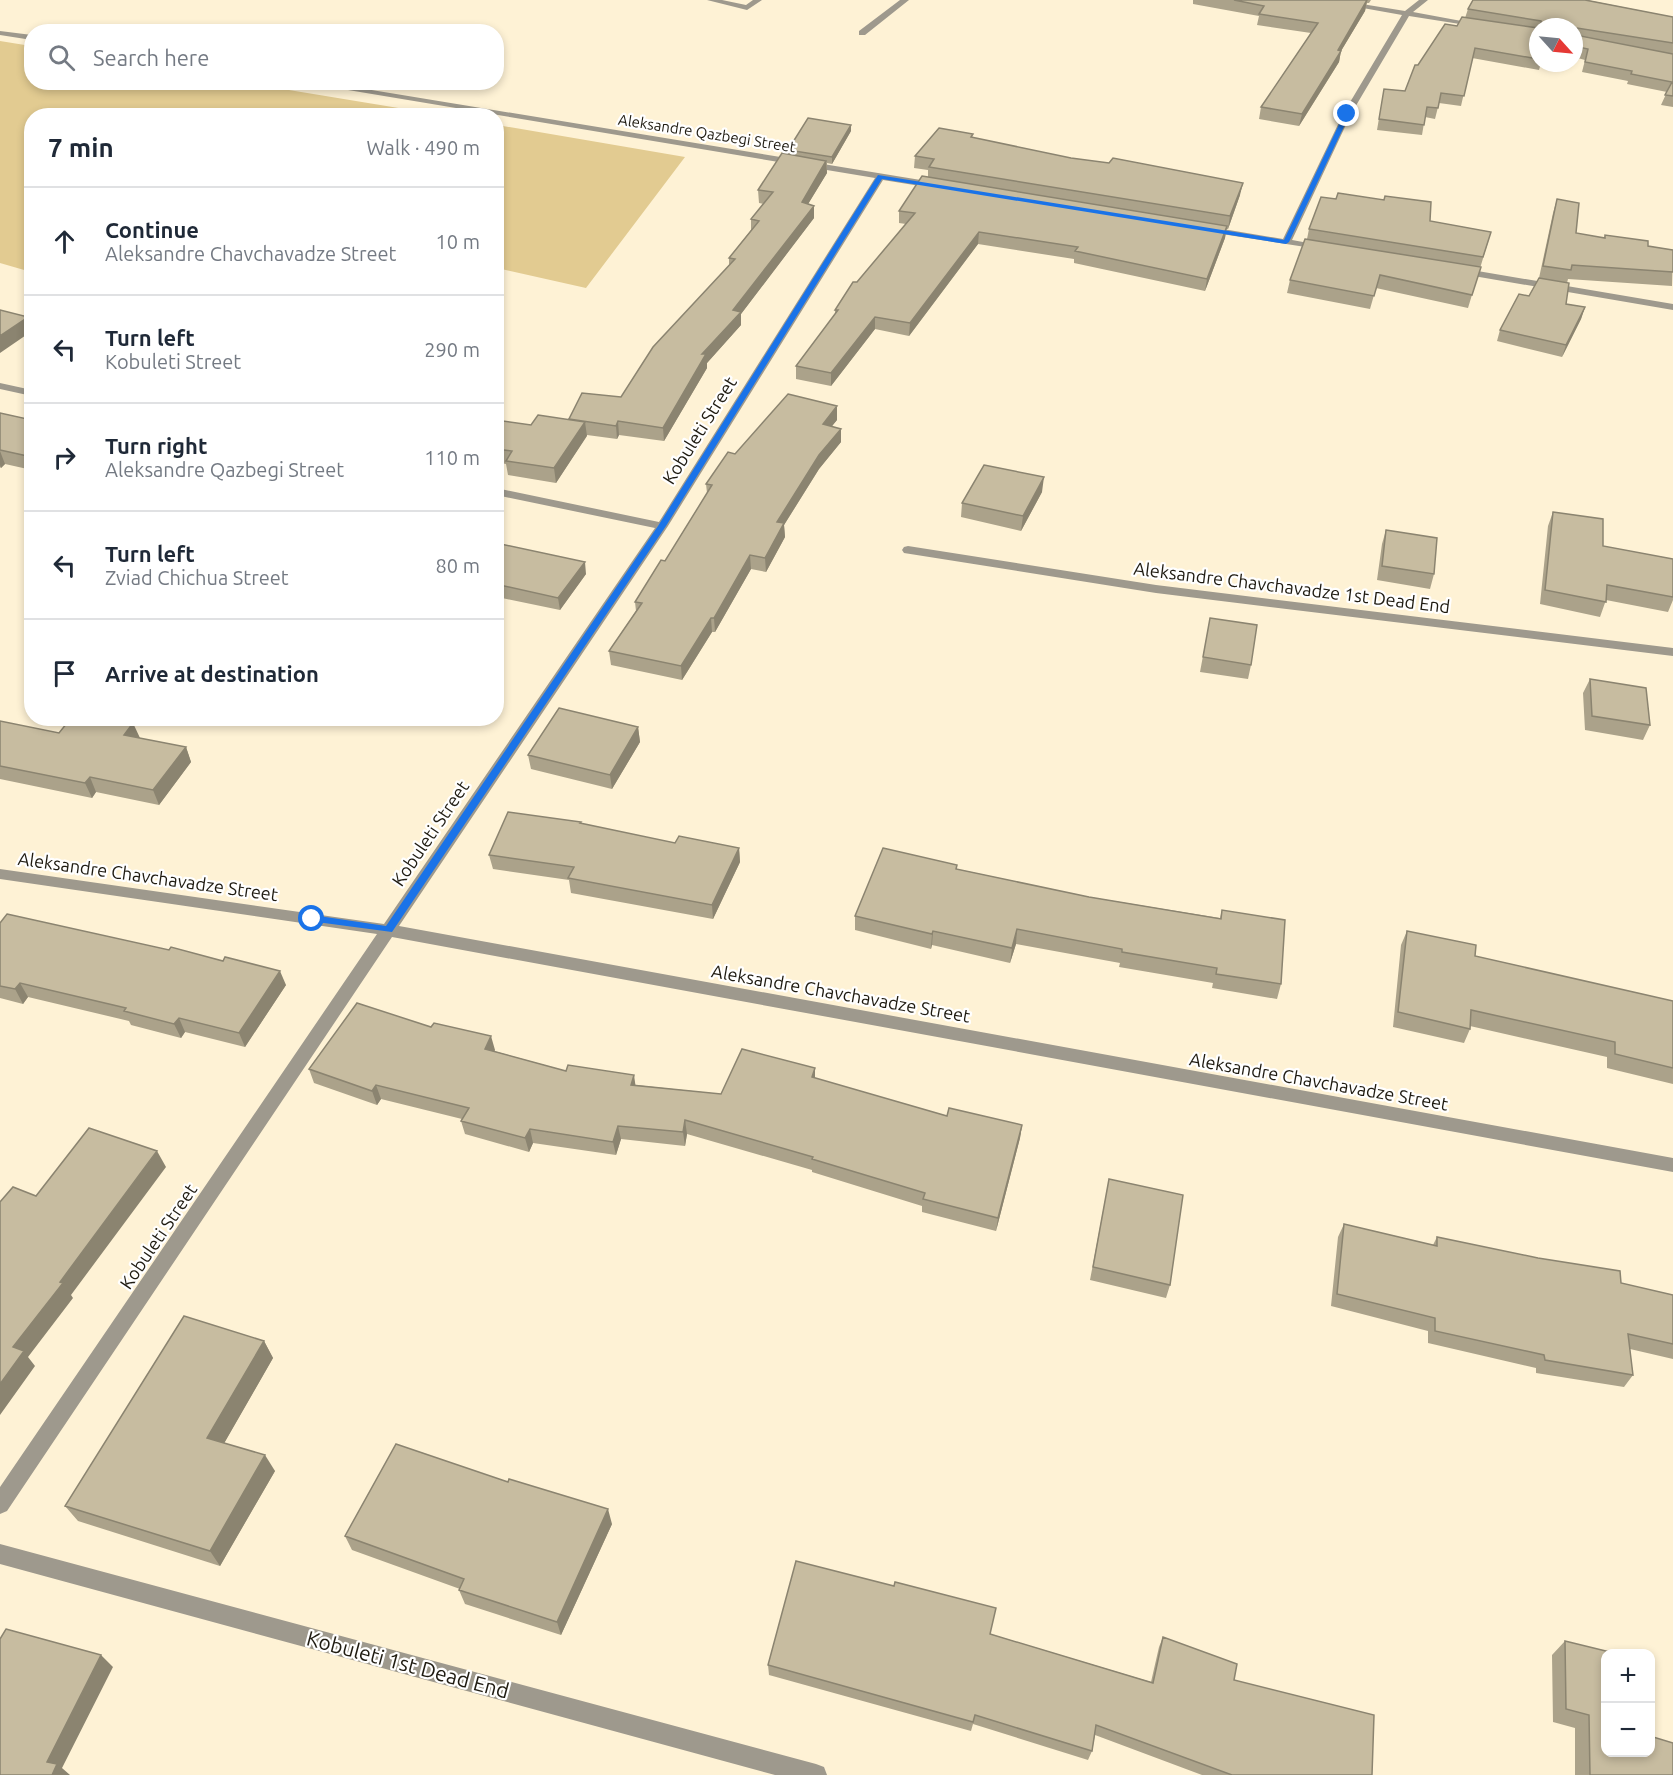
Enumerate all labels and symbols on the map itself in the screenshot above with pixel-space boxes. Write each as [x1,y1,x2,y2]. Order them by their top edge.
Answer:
north arrow [1529,18,1583,72]
route end [1333,100,1359,126]
street label: Aleksandre Qazbegi Street [617,111,797,155]
street label: Kobuleti Street [658,373,740,487]
street label: Aleksandre Chavchavadze 1st Dead End [1133,558,1451,616]
street label: Kobuleti Street [387,777,473,889]
street label: Aleksandre Chavchavadze Street [17,848,279,904]
route start [298,905,324,931]
street label: Aleksandre Chavchavadze Street [710,960,972,1026]
street label: Aleksandre Chavchavadze Street [1188,1048,1450,1114]
street label: Kobuleti Street [115,1180,201,1292]
street label: Kobuleti 1st Dead End [304,1625,512,1703]

